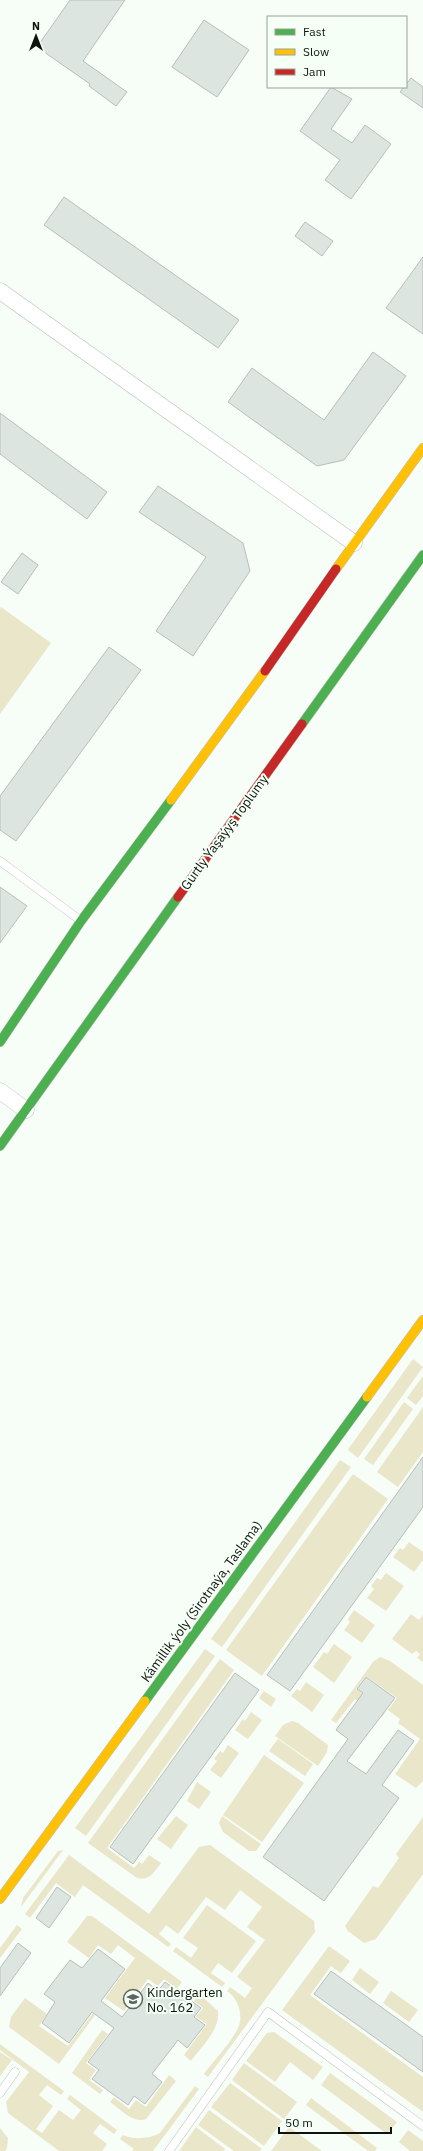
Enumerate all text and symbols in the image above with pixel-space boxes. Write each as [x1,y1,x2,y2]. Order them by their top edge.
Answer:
north arrow [16,16,56,56]
legend [267,16,407,88]
text: N [32,19,40,33]
text: Fast [303,24,326,39]
text: Slow [303,44,329,59]
text: Jam [303,64,326,79]
street label: Gurtly Ýaşaýyş Toplumy [177,771,272,893]
street label: Kämillik ýoly (Sirotnaýa, Taslama) [137,1517,266,1685]
place label: Kindergarten No. 162 [147,1984,223,2016]
school or university icon: Kindergarten No. 162 [122,1988,144,2010]
scale bar [279,2109,391,2135]
text: 50 m [285,2115,313,2130]

